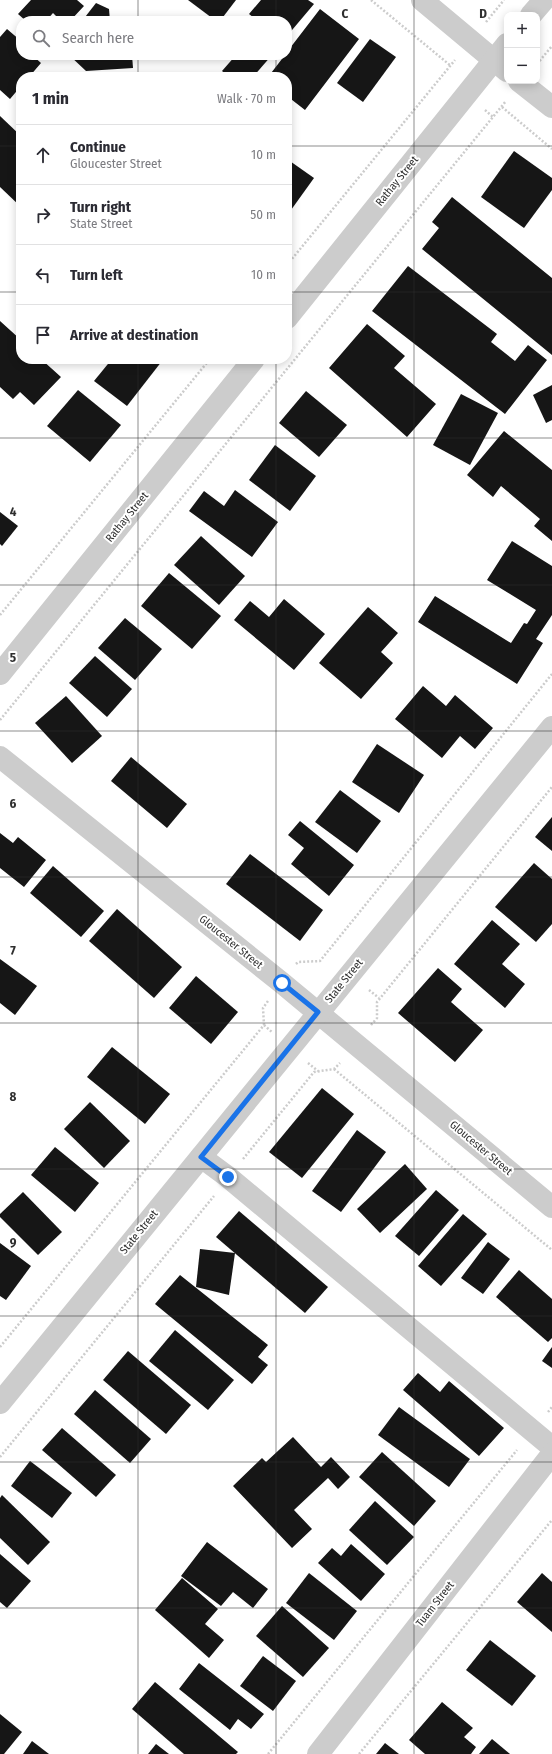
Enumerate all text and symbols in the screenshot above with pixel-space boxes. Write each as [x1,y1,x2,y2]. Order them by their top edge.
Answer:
text: C [342,6,349,21]
text: D [479,6,487,21]
map controls [504,12,540,84]
button: + [504,12,540,48]
search box [16,16,292,60]
icon: search [30,27,52,49]
text: Search here [62,29,134,47]
button: − [504,48,540,84]
text: 1 min [32,88,69,109]
text: Walk · 70 m [217,91,276,106]
text: Continue [70,138,126,156]
icon: ahead [32,144,54,166]
text: 10 m [251,147,276,162]
street label: Rathay Street [373,153,421,209]
text: Gloucester Street [70,156,162,171]
text: Turn right [70,198,131,216]
icon: right [32,204,54,226]
text: 50 m [250,207,276,222]
text: State Street [70,216,132,231]
icon: left [32,264,54,286]
text: Turn left [70,266,123,284]
text: 10 m [251,267,276,282]
icon: arrive [32,324,54,346]
text: Arrive at destination [70,326,198,344]
street label: Rathay Street [103,489,151,545]
text: 4 [10,504,17,519]
text: 5 [10,650,16,665]
text: 6 [10,796,17,811]
street label: Gloucester Street [197,913,266,972]
text: 7 [10,943,16,958]
street label: State Street [322,956,366,1006]
route start [273,974,291,992]
text: 8 [10,1089,17,1104]
street label: Gloucester Street [447,1118,515,1178]
route end [219,1168,237,1186]
street label: State Street [117,1207,161,1257]
text: 9 [10,1235,17,1250]
street label: Tuam Street [413,1578,457,1629]

